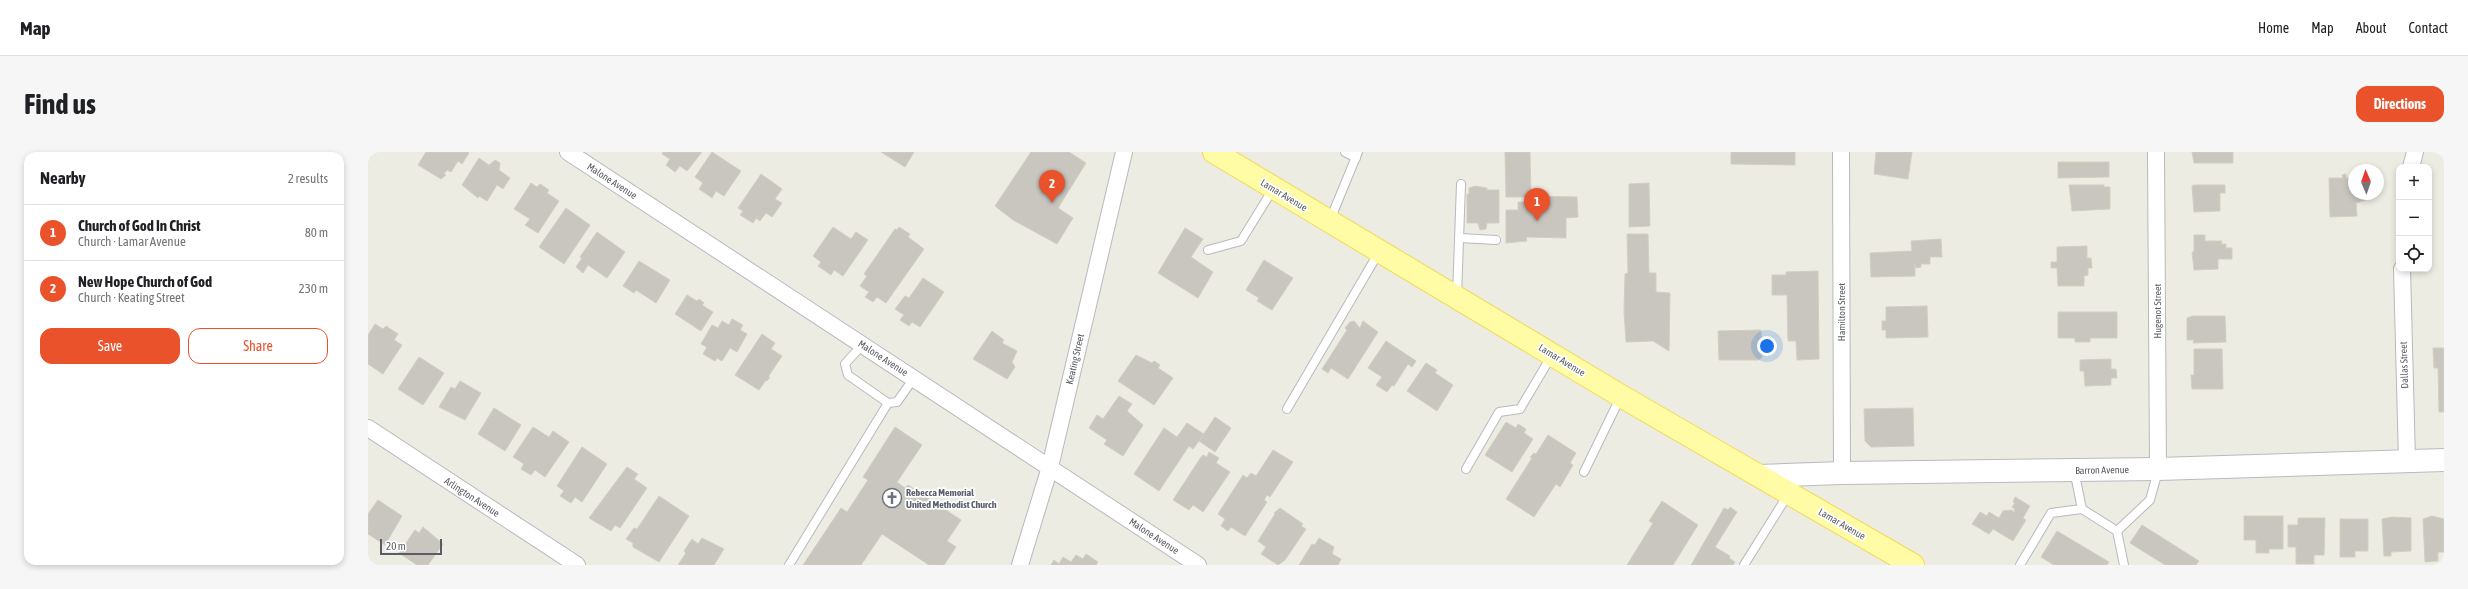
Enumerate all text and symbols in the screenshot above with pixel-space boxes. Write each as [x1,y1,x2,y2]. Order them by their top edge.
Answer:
text: Map [20,17,51,39]
text: Home [2258,20,2289,36]
text: Map [2311,20,2334,36]
text: About [2356,20,2387,36]
text: Contact [2409,20,2448,36]
button: Directions [2356,86,2444,122]
text: Find us [24,88,96,120]
street label: Malone Avenue [585,161,639,201]
north arrow [2348,164,2384,200]
map controls [2396,164,2432,272]
button: + [2396,164,2432,200]
text: Nearby [40,168,86,188]
pin: 2 [1039,170,1065,203]
text: 2 results [288,171,328,186]
street label: Lamar Avenue [1259,177,1310,213]
pin: 1 [1524,188,1550,221]
button: − [2396,200,2432,236]
text: Church of God In Christ [78,217,201,234]
text: 1 [50,225,56,240]
text: 80 m [305,225,328,240]
text: Church · Lamar Avenue [78,234,186,249]
button: locate [2396,236,2432,272]
text: New Hope Church of God [78,273,212,290]
text: 2 [50,281,56,296]
text: 230 m [299,281,328,296]
street label: Hamilton Street [1836,283,1847,341]
street label: Hugenot Street [2152,283,2163,339]
text: Church · Keating Street [78,290,185,305]
button: Save [40,328,180,364]
button: Share [188,328,328,364]
street label: Keating Street [1064,333,1086,385]
your location [1757,336,1777,356]
street label: Malone Avenue [856,338,910,378]
street label: Dallas Street [2398,341,2410,389]
street label: Lamar Avenue [1537,342,1588,378]
street label: Barron Avenue [2075,464,2129,476]
street label: Arlington Avenue [442,475,502,519]
church icon: Rebecca Memorial United Methodist Church [881,487,903,509]
place label: Rebecca Memorial United Methodist Church [906,487,997,510]
street label: Lamar Avenue [1817,506,1868,542]
street label: Malone Avenue [1127,516,1181,556]
scale bar [380,537,442,556]
text: 20 m [386,540,406,552]

